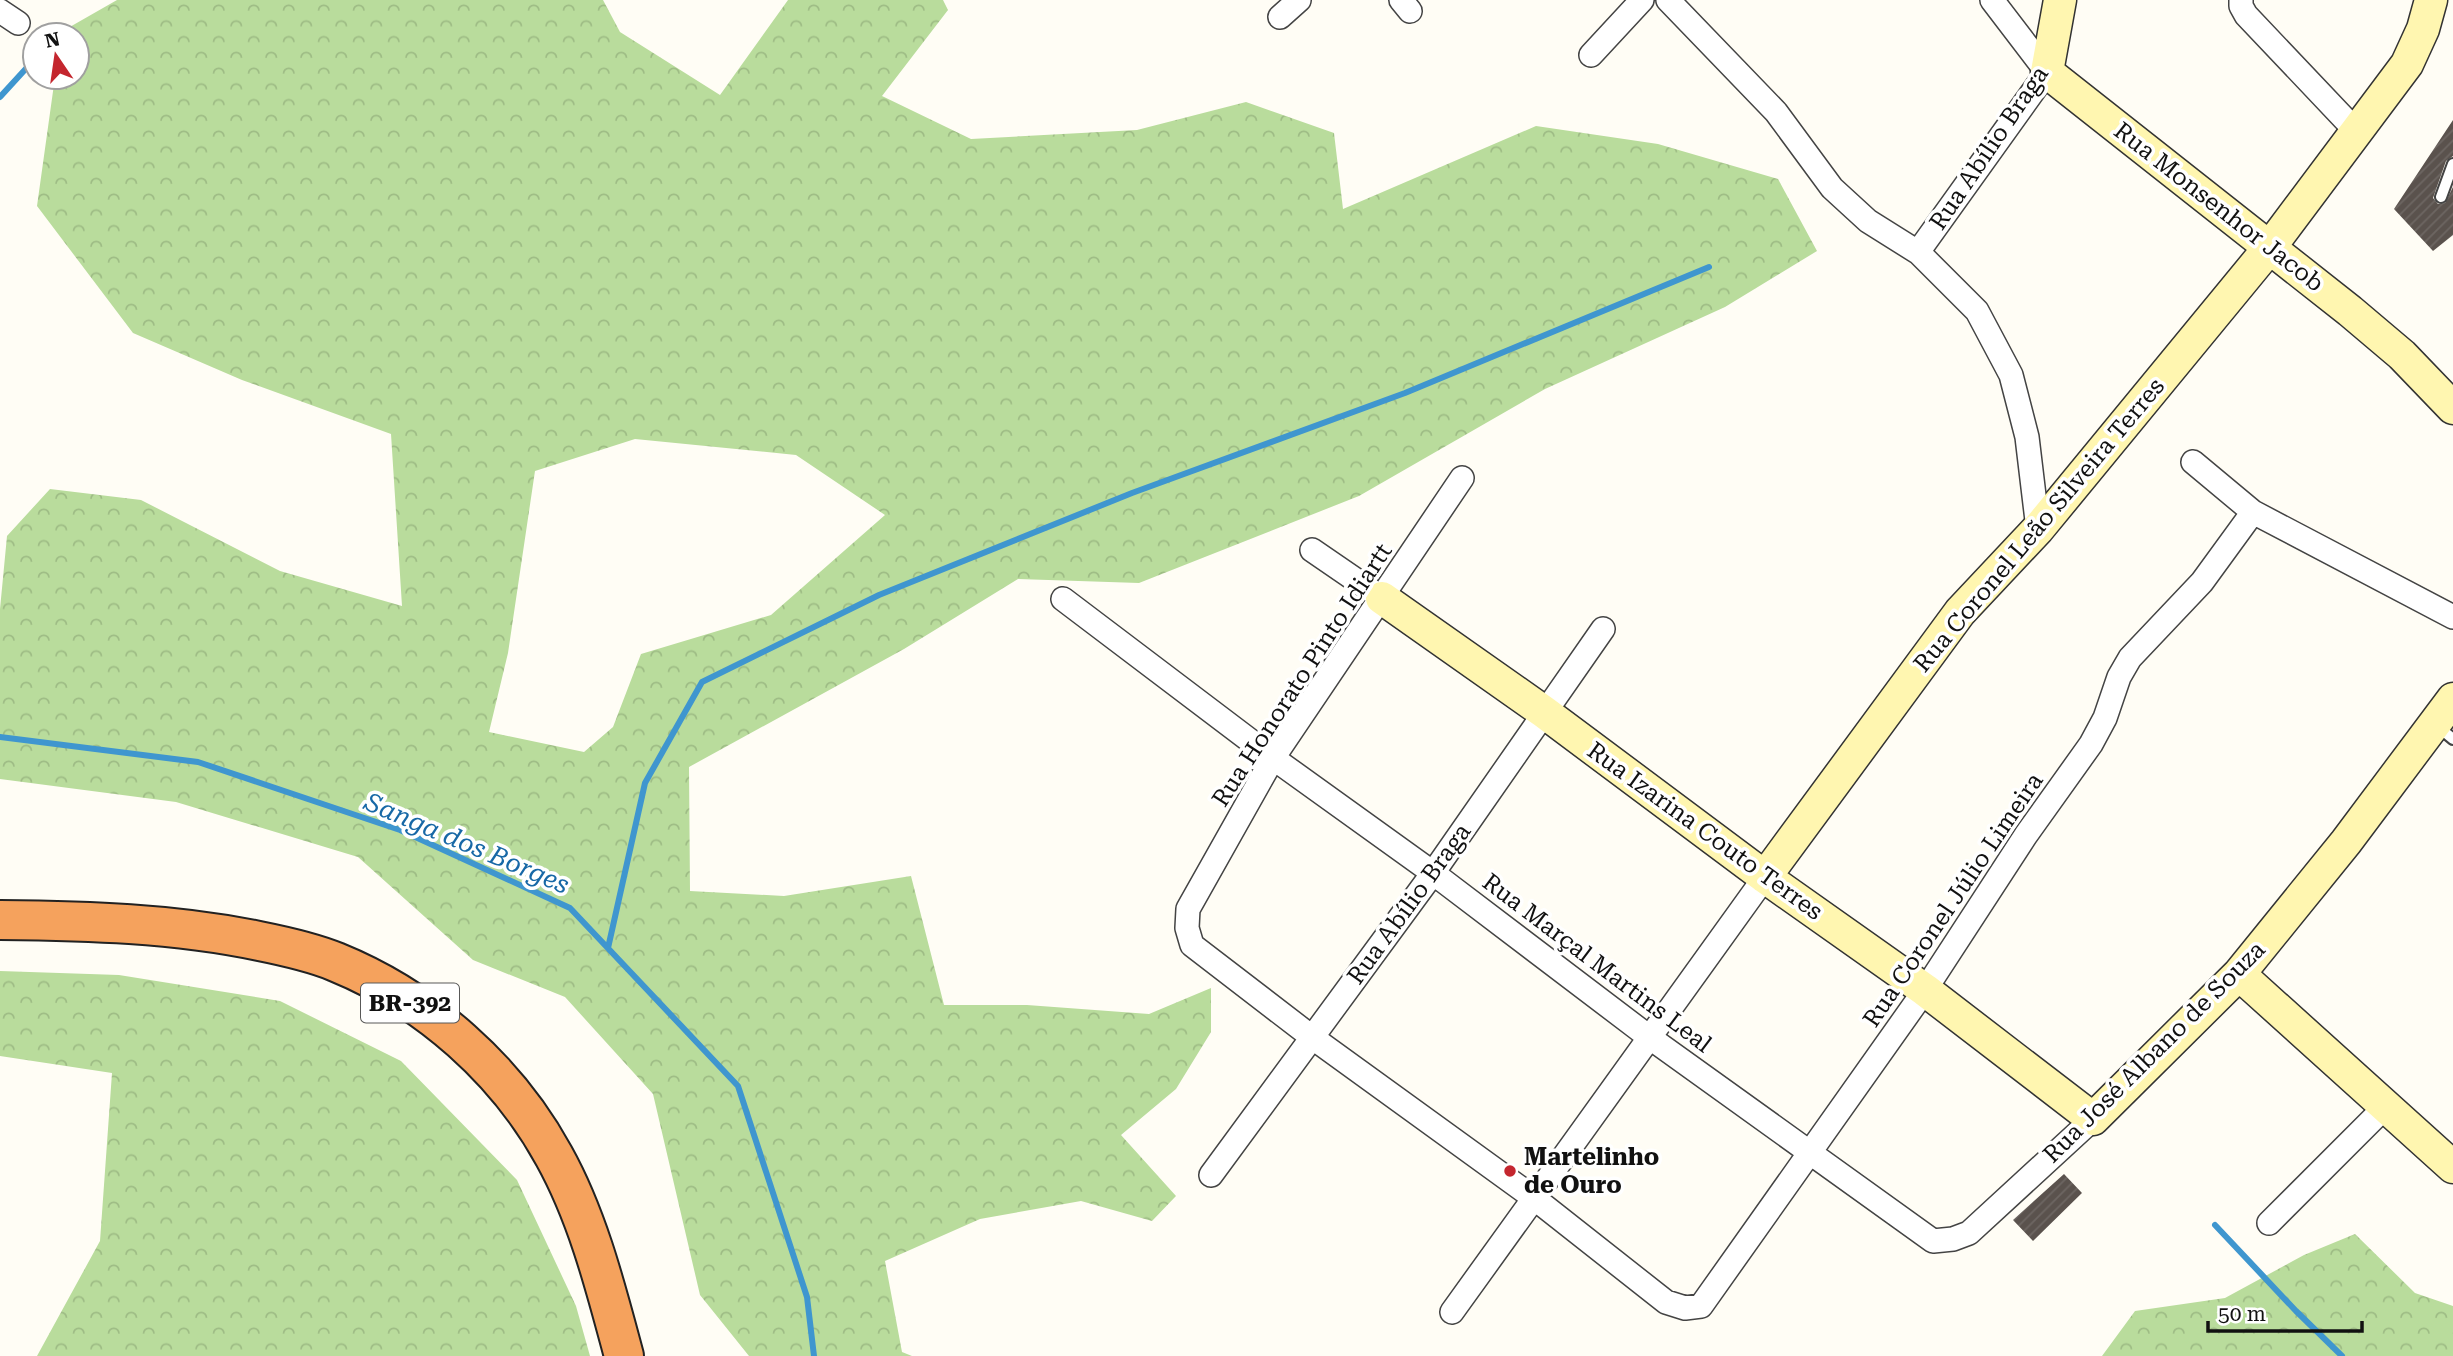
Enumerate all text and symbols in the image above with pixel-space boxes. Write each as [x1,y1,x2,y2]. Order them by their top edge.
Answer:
north arrow [21,21,91,91]
text: N [43,27,62,53]
street label: Rua Abílio Braga [1924,61,2054,235]
street label: Rua Monsenhor Jacob [2109,116,2329,298]
street label: Rua Coronel Leão Silveira Terres [1908,372,2170,678]
street label: Rua Honorato Pinto Idiartt [1206,538,1398,812]
street label: Rua Izarina Couto Terres [1582,736,1828,926]
street label: Rua Coronel Júlio Limeira [1857,768,2049,1032]
water label: Sanga dos Borges [359,786,574,900]
street label: Rua Abílio Braga [1341,818,1477,990]
street label: Rua Marçal Martins Leal [1477,868,1717,1058]
street label: Rua José Albano de Souza [2037,935,2271,1169]
road number: BR-392 [361,984,459,1022]
place label: Martelinho de Ouro [1524,1143,1659,1199]
marker: Martelinho de Ouro [1502,1163,1518,1179]
scale bar [2208,1290,2362,1334]
text: 50 m [2218,1302,2266,1326]

